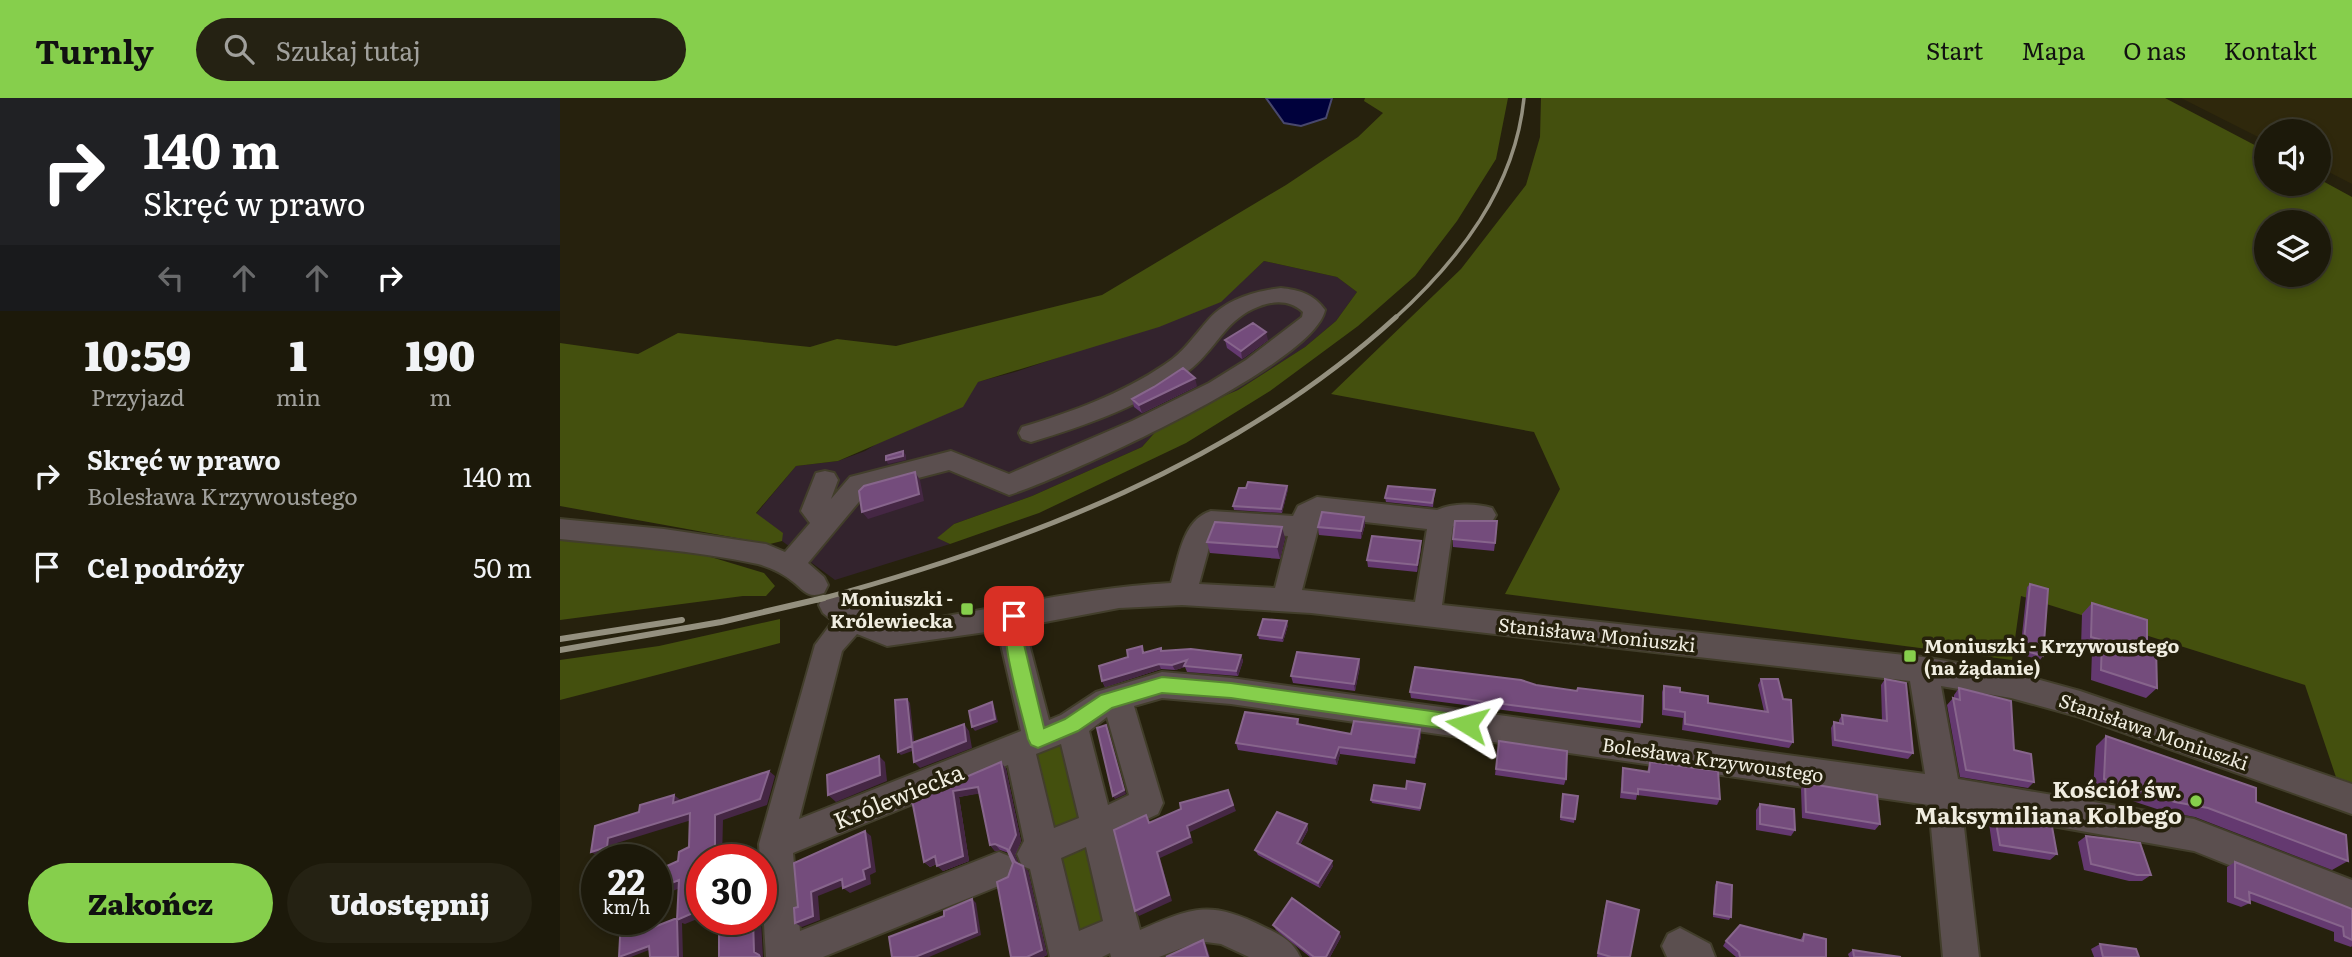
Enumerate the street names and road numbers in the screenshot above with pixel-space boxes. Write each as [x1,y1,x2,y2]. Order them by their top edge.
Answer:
street label: Stanisława Moniuszki [1497,610,1697,658]
street label: Stanisława Moniuszki [2056,685,2252,777]
street label: Bolesława Krzywoustego [1600,730,1826,788]
street label: Królewiecka [828,753,969,836]

